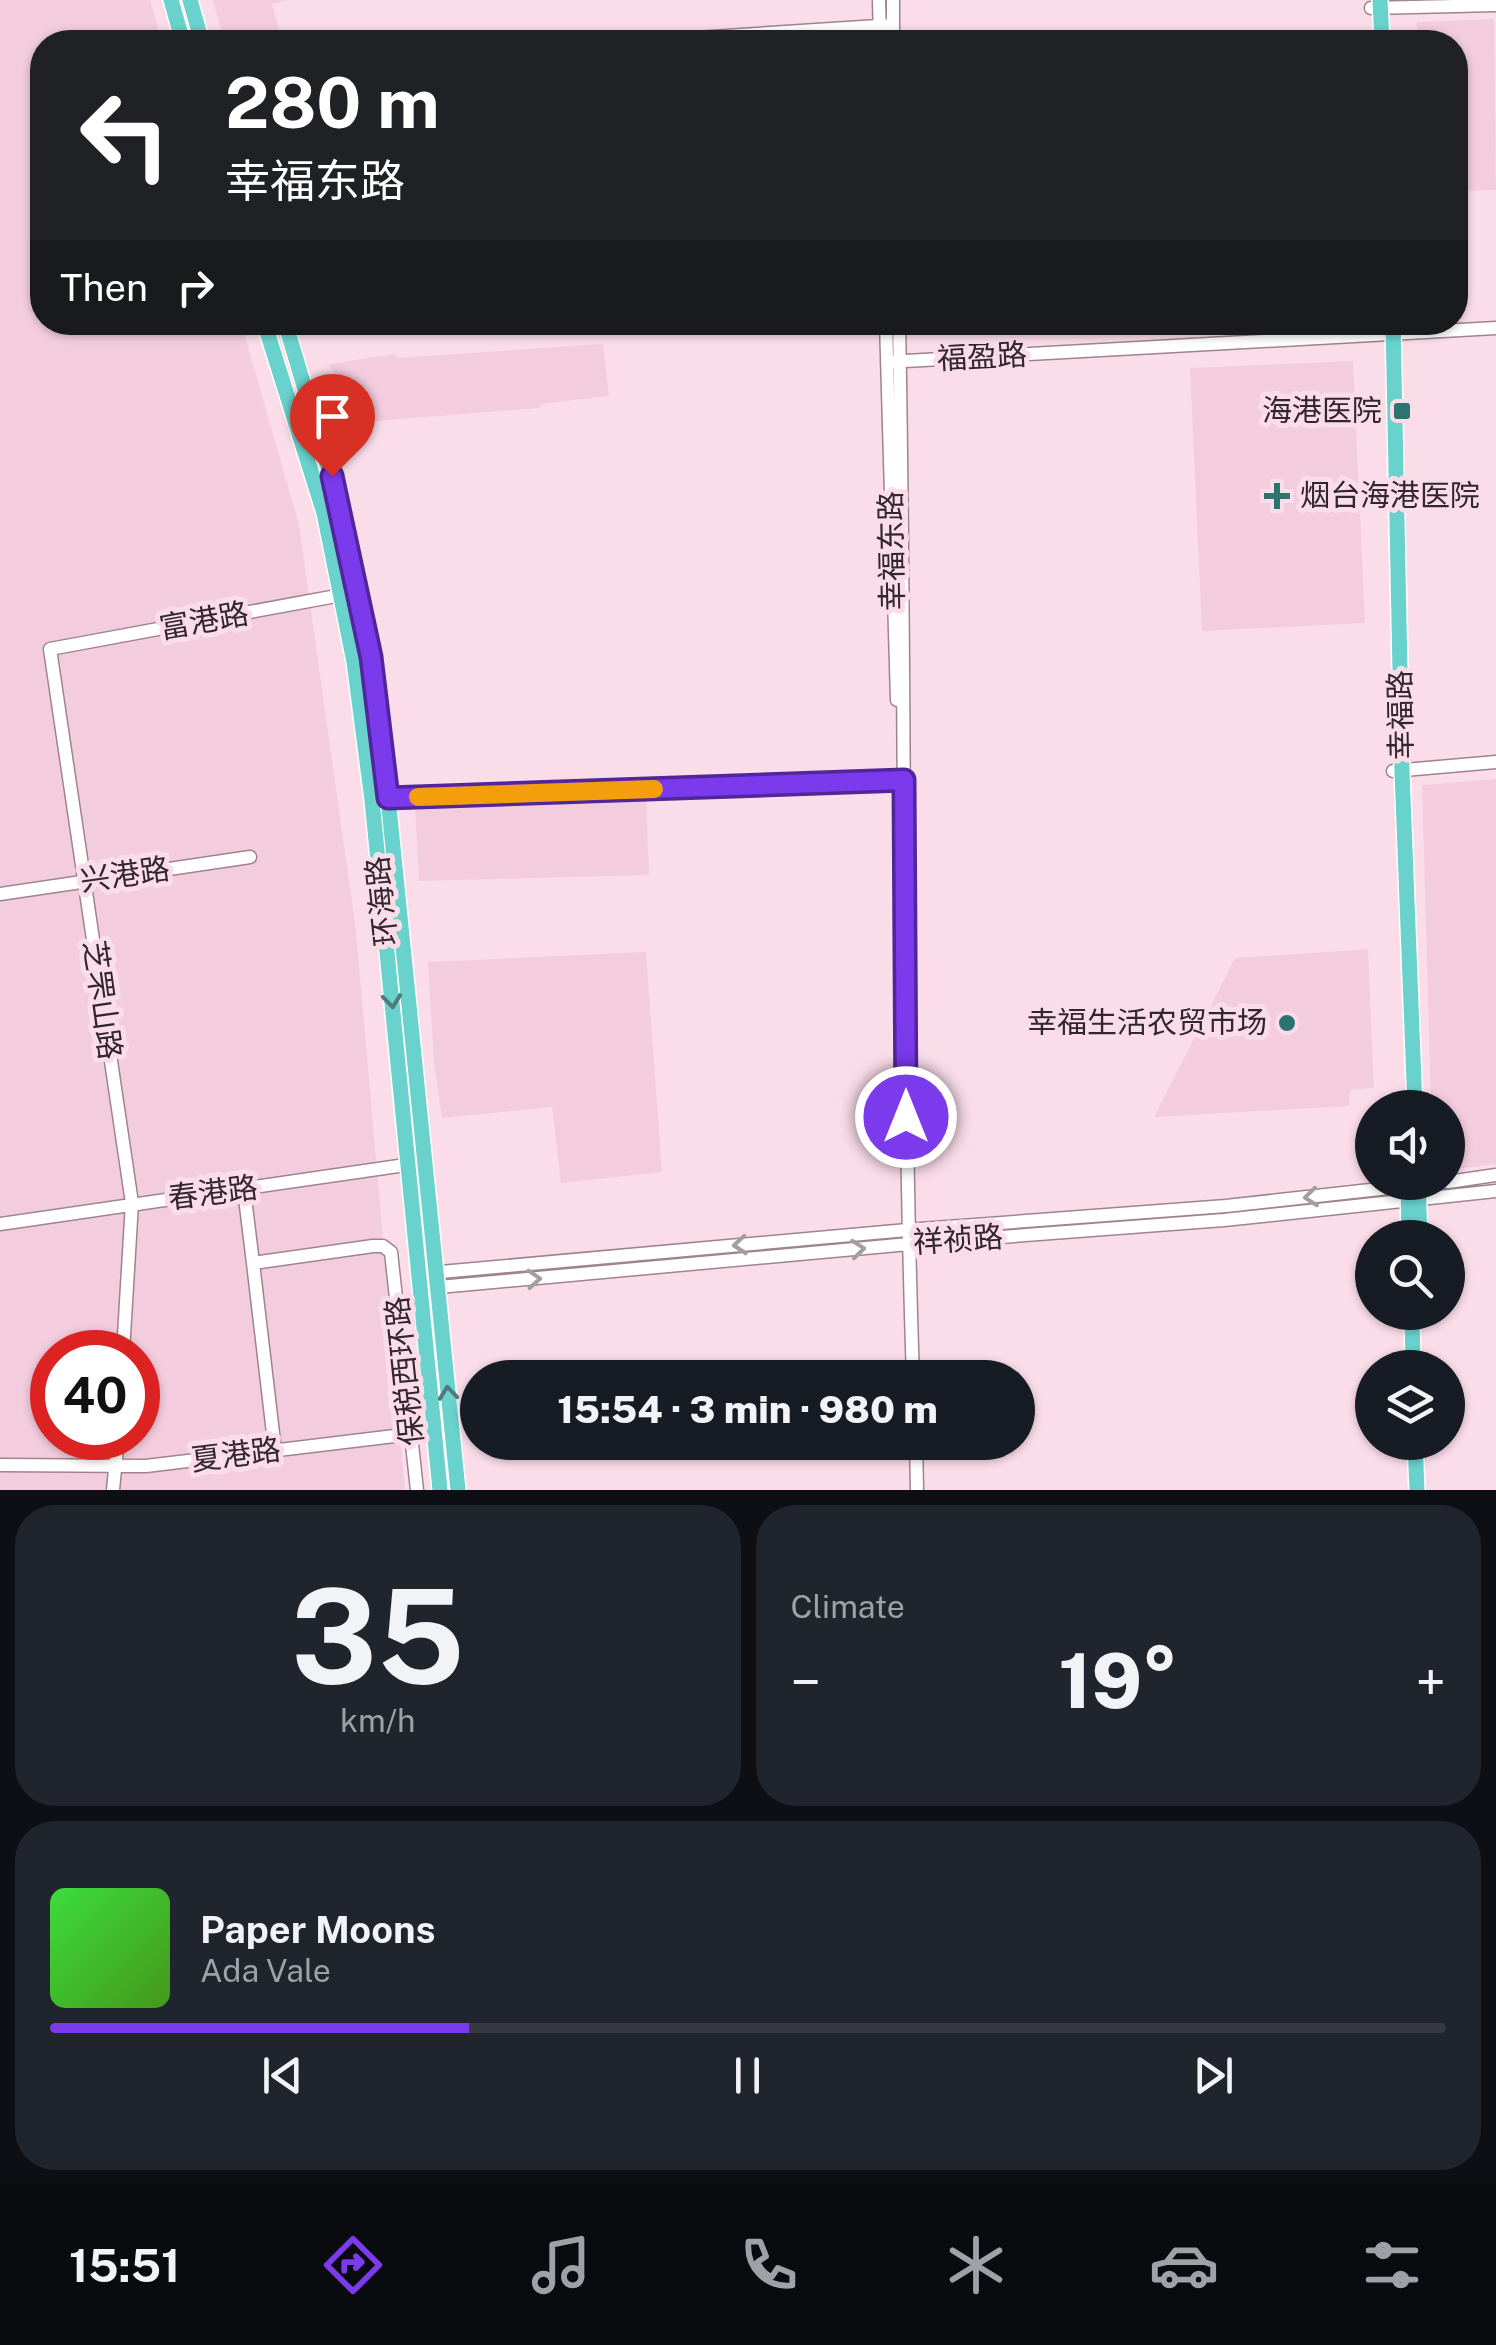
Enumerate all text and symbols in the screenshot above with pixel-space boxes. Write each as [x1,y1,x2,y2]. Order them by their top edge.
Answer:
text: 280 m [225,61,440,144]
icon: left [60,70,190,200]
text: 幸福东路 [225,154,405,207]
icon: right [168,260,223,315]
text: Then [60,265,148,310]
street label: 福盈路 [936,336,1028,376]
pin [290,374,375,477]
icon: arrive [305,389,360,444]
place label: 海港医院 [1262,392,1382,428]
marker: 海港医院 [1391,400,1413,422]
place label: 烟台海港医院 [1300,477,1480,513]
marker: 烟台海港医院 [1264,483,1290,509]
street label: 幸福东路 [872,491,910,611]
street label: 富港路 [156,594,251,646]
street label: 幸福路 [1381,670,1419,760]
street label: 兴港路 [78,850,172,898]
street label: 环海路 [358,854,404,948]
street label: 芝罘山路 [77,938,129,1062]
one-way arrow [381,993,402,1009]
place label: 幸福生活农贸市场 [1027,1004,1267,1040]
marker: 幸福生活农贸市场 [1276,1012,1298,1034]
position arrow [854,1065,958,1169]
map controls [1355,1090,1465,1460]
button: sound [1355,1090,1465,1200]
street label: 春港路 [166,1169,260,1215]
one-way arrow [1302,1186,1318,1207]
street label: 祥祯路 [912,1218,1004,1260]
button: search [1355,1220,1465,1330]
one-way arrow [732,1234,748,1256]
one-way arrow [850,1238,866,1260]
one-way arrow [527,1269,543,1291]
street label: 保税西环路 [378,1295,430,1448]
speed limit sign: 40 [30,1330,160,1460]
button: layers [1355,1350,1465,1460]
one-way arrow [438,1385,459,1401]
text: 15:54 · 3 min · 980 m [557,1387,938,1432]
street label: 夏港路 [189,1431,283,1477]
text: 35 [291,1561,465,1713]
text: Climate [791,1588,905,1625]
text: 19° [1059,1637,1178,1725]
text: − [791,1650,821,1714]
text: + [1416,1650,1446,1714]
text: km/h [340,1702,415,1739]
text: Paper Moons [200,1907,435,1952]
text: Ada Vale [200,1952,331,1989]
icon: previous [255,2048,310,2103]
icon: pause [720,2048,775,2103]
icon: next [1186,2048,1241,2103]
icon: directions [318,2230,388,2300]
icon: music [526,2230,596,2300]
icon: phone [734,2230,804,2300]
icon: climate [941,2230,1011,2300]
icon: car [1149,2230,1219,2300]
icon: filters [1357,2230,1427,2300]
text: 15:51 [69,2239,180,2292]

